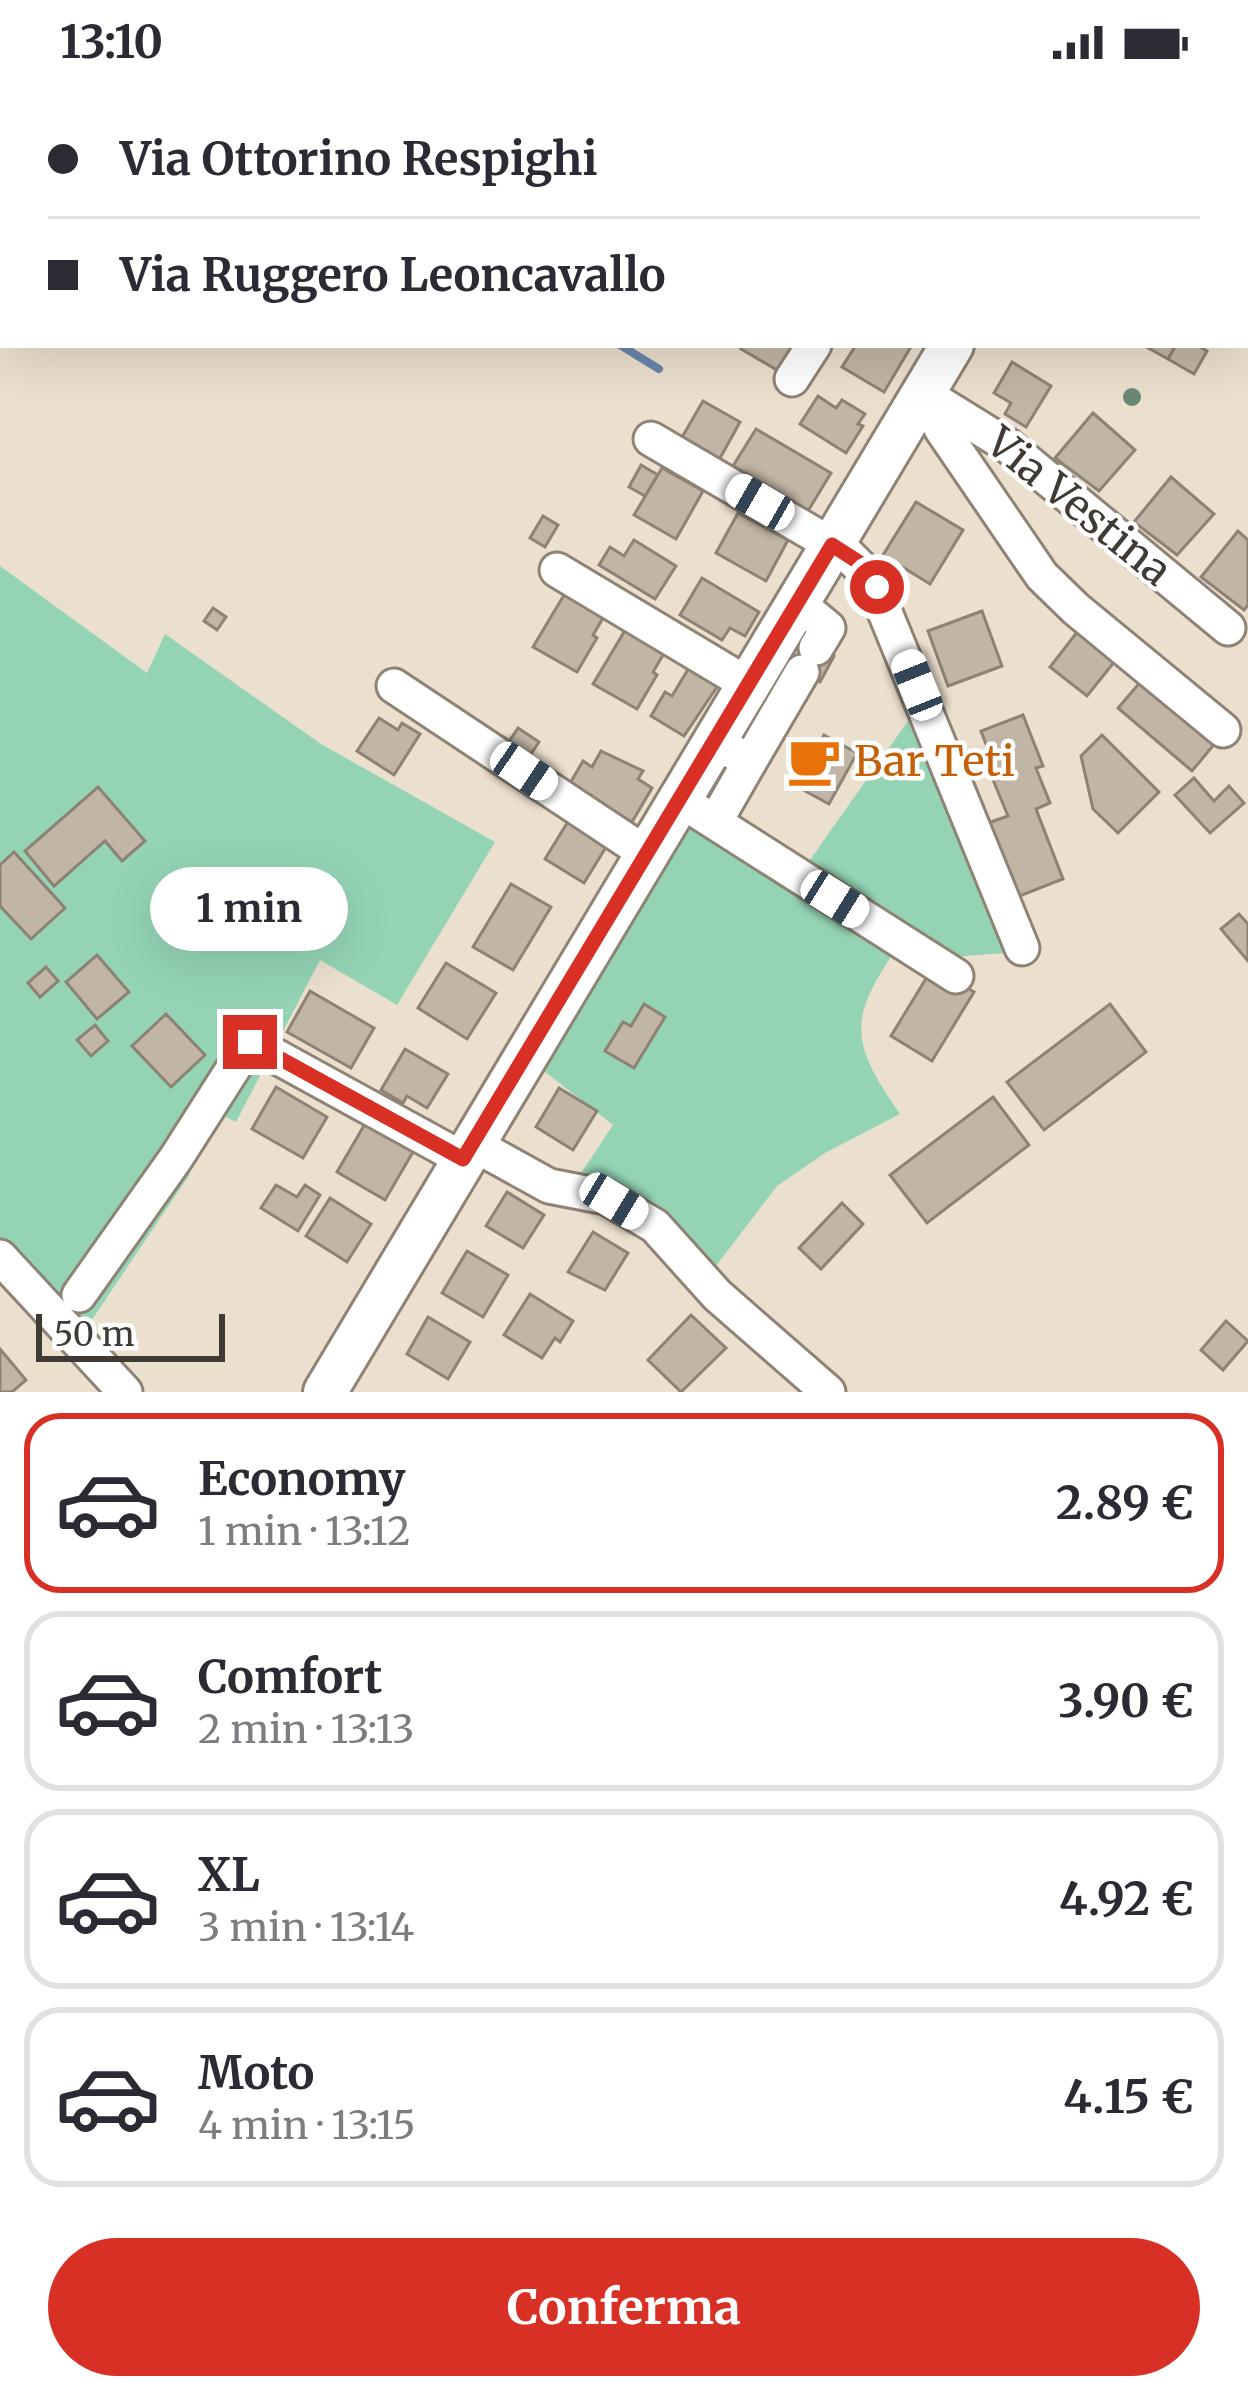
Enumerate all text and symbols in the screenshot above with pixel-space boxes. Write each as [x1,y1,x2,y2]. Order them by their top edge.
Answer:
text: 13:10 [60,14,163,70]
text: Via Ottorino Respighi [120,131,598,187]
text: Via Ruggero Leoncavallo [120,247,666,303]
street label: Via Vestina [975,415,1182,596]
car [720,468,800,536]
route start [850,560,904,614]
car [887,645,947,725]
cafe icon: Bar Teti [785,732,843,790]
place label: Bar Teti [854,735,1015,787]
car [484,736,564,806]
car [795,865,875,933]
callout: 1 min [151,868,349,952]
text: 1 min [196,884,302,933]
route end [223,1015,277,1069]
car [574,1167,654,1235]
scale bar [36,1308,225,1361]
text: 50 m [54,1314,135,1355]
icon: car [54,1449,162,1557]
text: Economy [198,1451,406,1507]
text: 2.89 € [1056,1475,1194,1531]
text: 1 min · 13:12 [198,1507,410,1556]
icon: car [54,1647,162,1755]
text: Comfort [198,1649,382,1705]
text: 3.90 € [1058,1673,1194,1729]
text: 2 min · 13:13 [198,1705,414,1754]
icon: car [54,1845,162,1953]
text: XL [198,1847,260,1903]
text: 4.92 € [1059,1871,1194,1927]
text: 3 min · 13:14 [198,1903,414,1952]
icon: car [54,2043,162,2151]
text: Moto [198,2045,314,2101]
text: 4.15 € [1063,2069,1194,2125]
text: 4 min · 13:15 [198,2101,416,2150]
button: Conferma [48,2238,1200,2376]

